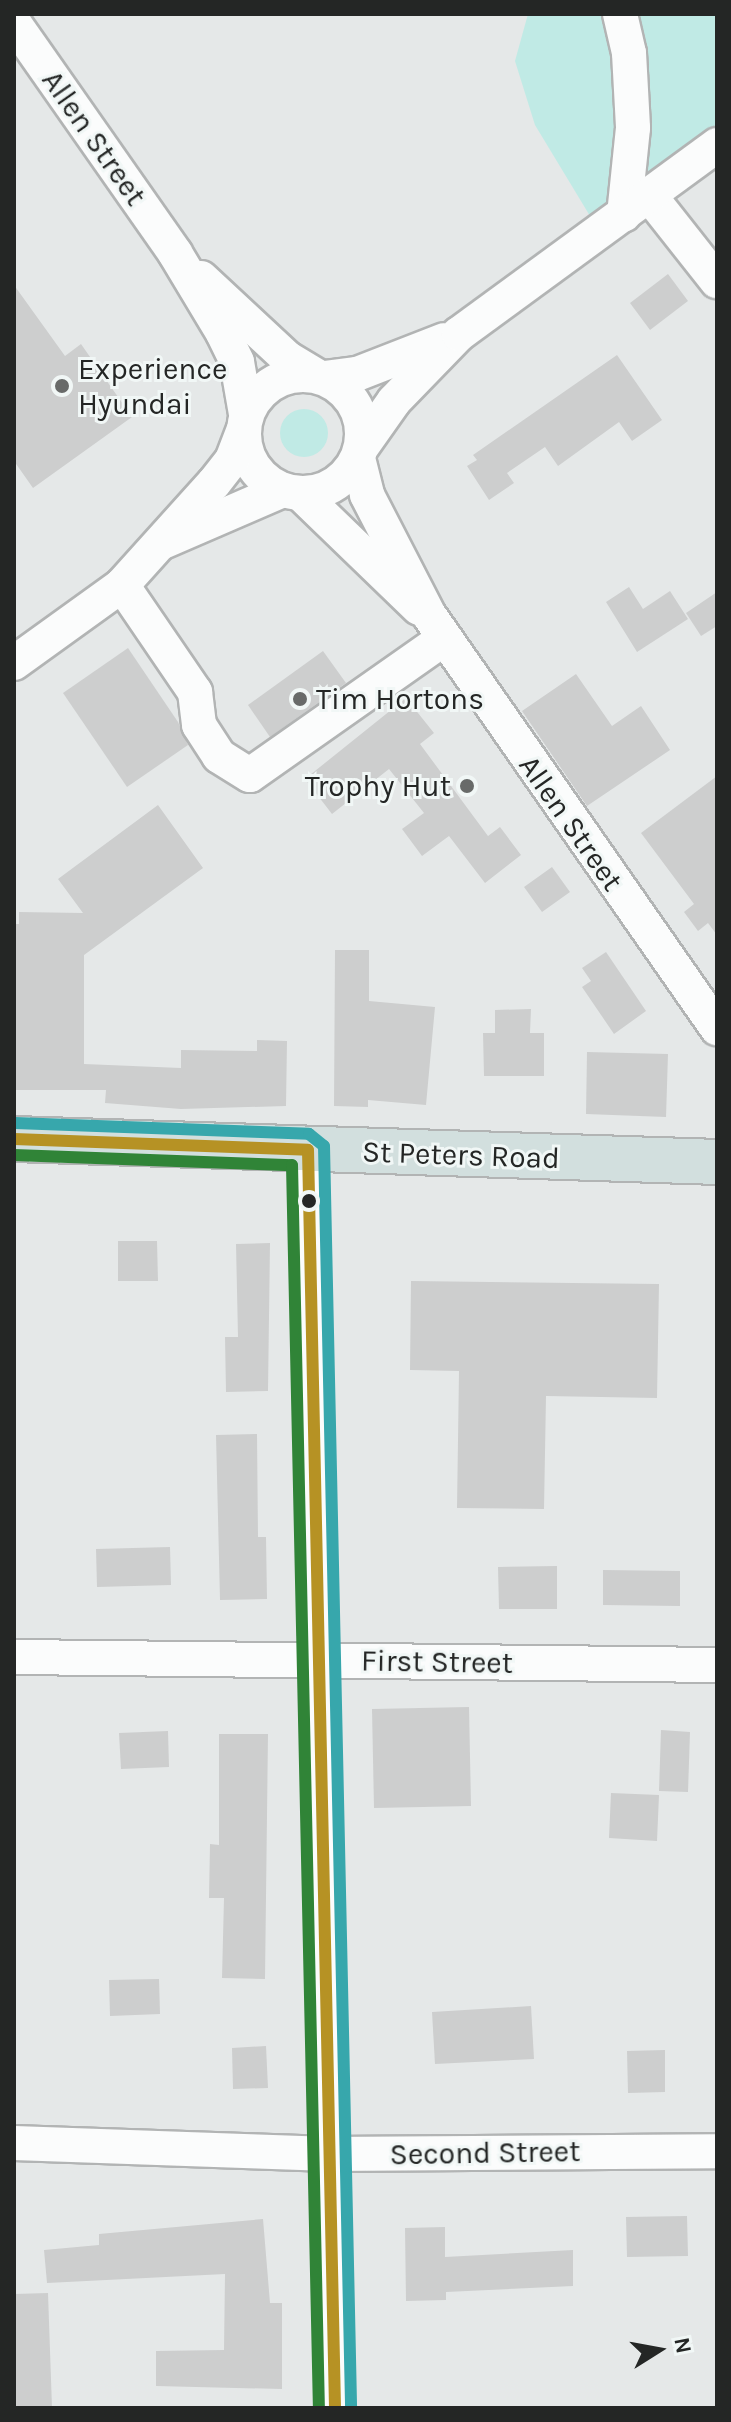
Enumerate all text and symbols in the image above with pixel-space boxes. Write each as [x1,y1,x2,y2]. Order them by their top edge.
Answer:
street label: Allen Street [34,63,154,213]
place label: Experience Hyundai [78,351,227,422]
marker: Experience Hyundai [53,377,71,395]
place label: Tim Hortons [316,681,484,717]
marker: Tim Hortons [291,690,309,708]
street label: Allen Street [511,748,631,898]
place label: Trophy Hut [305,768,451,804]
marker: Trophy Hut [458,777,476,795]
street label: St Peters Road [361,1134,561,1176]
unlabelled marker [301,1193,317,1209]
street label: First Street [361,1643,513,1681]
street label: Second Street [389,2133,581,2173]
north arrow [619,2310,699,2390]
text: N [668,2335,697,2356]

